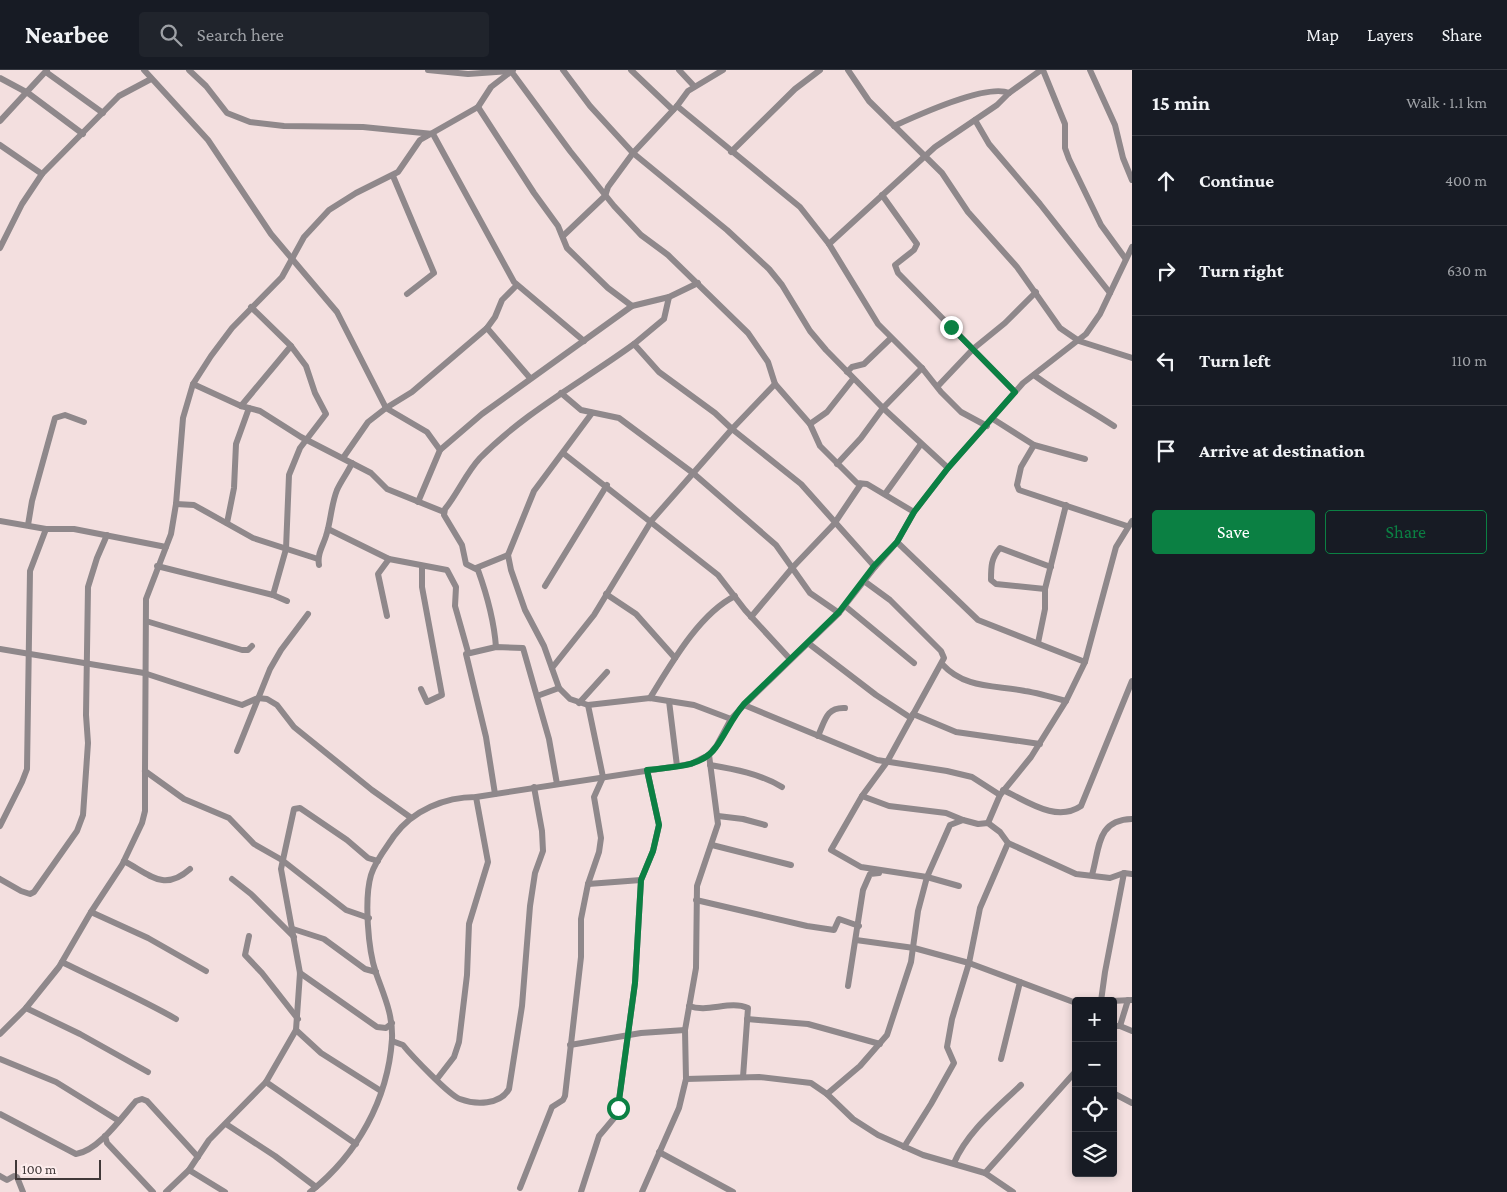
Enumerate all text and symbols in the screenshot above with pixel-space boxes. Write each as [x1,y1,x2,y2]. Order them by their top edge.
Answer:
search box [139,12,489,57]
text: Nearbee [25,21,109,48]
icon: search [157,21,185,49]
text: Search here [197,24,284,45]
text: Map [1306,25,1339,45]
text: Layers [1367,25,1414,45]
text: Share [1442,25,1482,45]
text: 15 min [1152,91,1210,115]
text: Walk · 1.1 km [1406,94,1487,111]
icon: ahead [1152,167,1180,195]
text: Continue [1199,170,1274,191]
text: 400 m [1445,172,1487,189]
icon: right [1152,257,1180,285]
text: Turn right [1199,260,1284,281]
text: 630 m [1447,262,1487,279]
route end [940,316,963,339]
icon: left [1152,347,1180,375]
text: Turn left [1199,350,1271,371]
text: 110 m [1451,352,1487,369]
icon: arrive [1152,437,1180,465]
text: Arrive at destination [1199,440,1365,461]
button: Save [1152,510,1315,554]
button: Share [1325,510,1487,554]
map controls [1072,997,1117,1177]
button: + [1072,997,1117,1042]
button: − [1072,1042,1117,1087]
button: locate [1072,1087,1117,1132]
route start [607,1097,630,1120]
button: layers [1072,1132,1117,1177]
scale bar [15,1157,101,1180]
text: 100 m [22,1161,56,1177]

